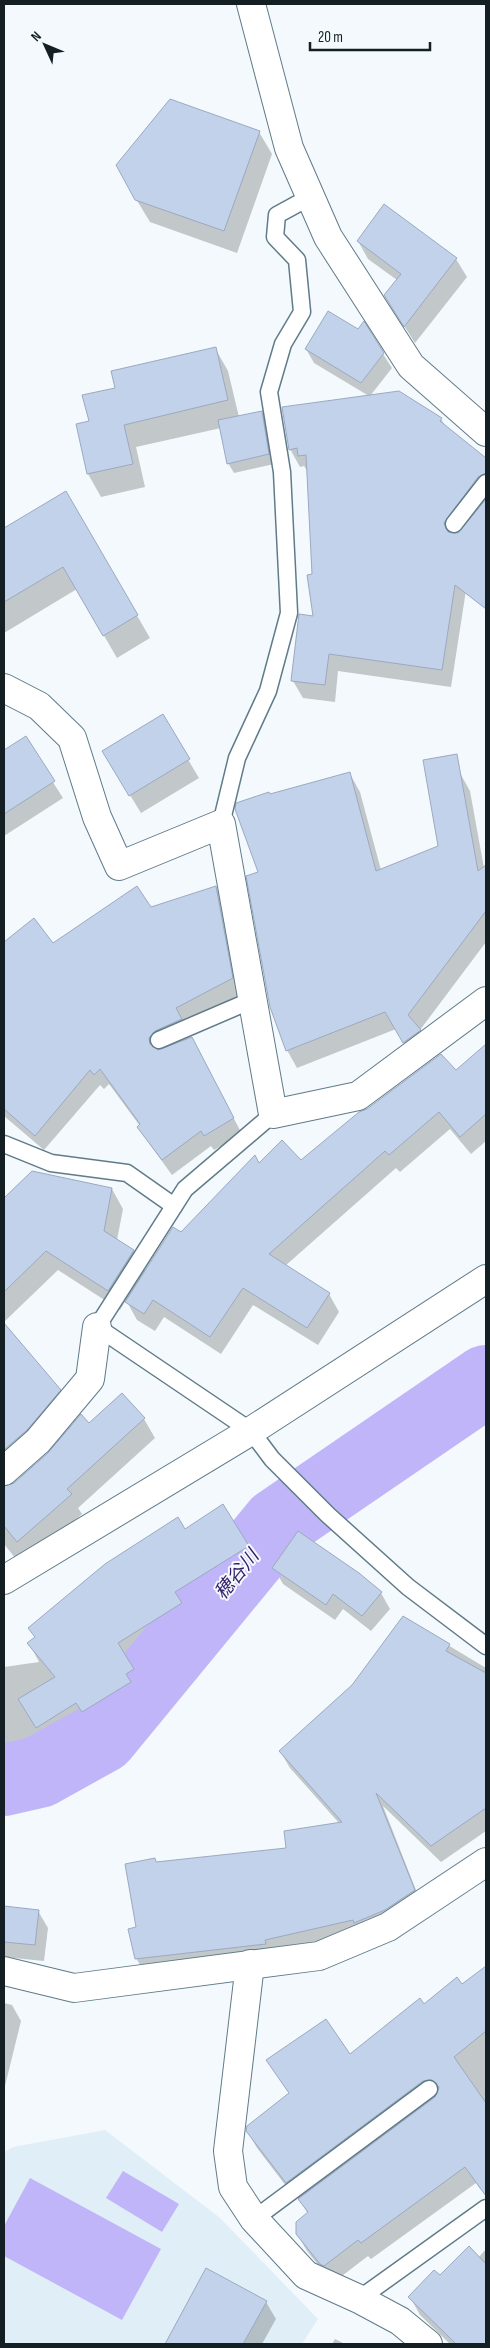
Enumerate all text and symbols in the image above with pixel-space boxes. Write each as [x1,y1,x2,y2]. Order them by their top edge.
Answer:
north arrow [20,20,70,70]
scale bar [310,20,430,52]
text: N [27,28,45,45]
text: 20 m [318,28,343,47]
water label: 穂谷川 [210,1544,265,1604]

